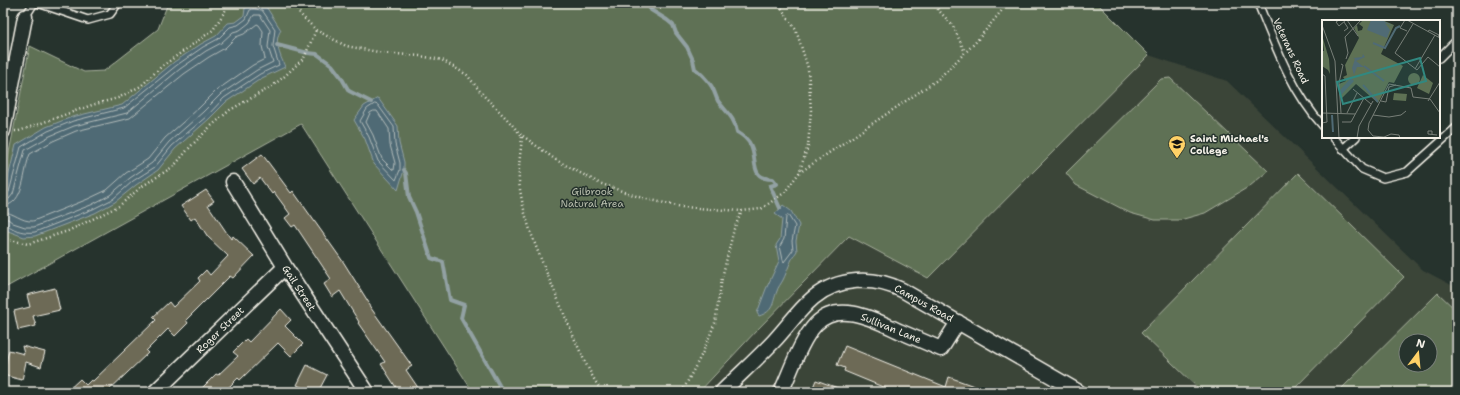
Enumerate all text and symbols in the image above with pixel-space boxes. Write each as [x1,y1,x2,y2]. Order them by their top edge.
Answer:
street label: Veterans Road [1270,16,1312,86]
inset map [1322,20,1440,138]
place label: Saint Michael's College [1190,132,1269,157]
school or university icon: Saint Michael's College [1167,134,1187,159]
park label: Gilbrook Natural Area [560,185,624,210]
street label: Gail Street [279,263,319,313]
street label: Campus Road [892,281,956,325]
street label: Roger Street [193,304,247,356]
street label: Sullivan Lane [859,310,923,346]
north arrow [1398,333,1438,373]
text: N [1414,335,1427,352]

